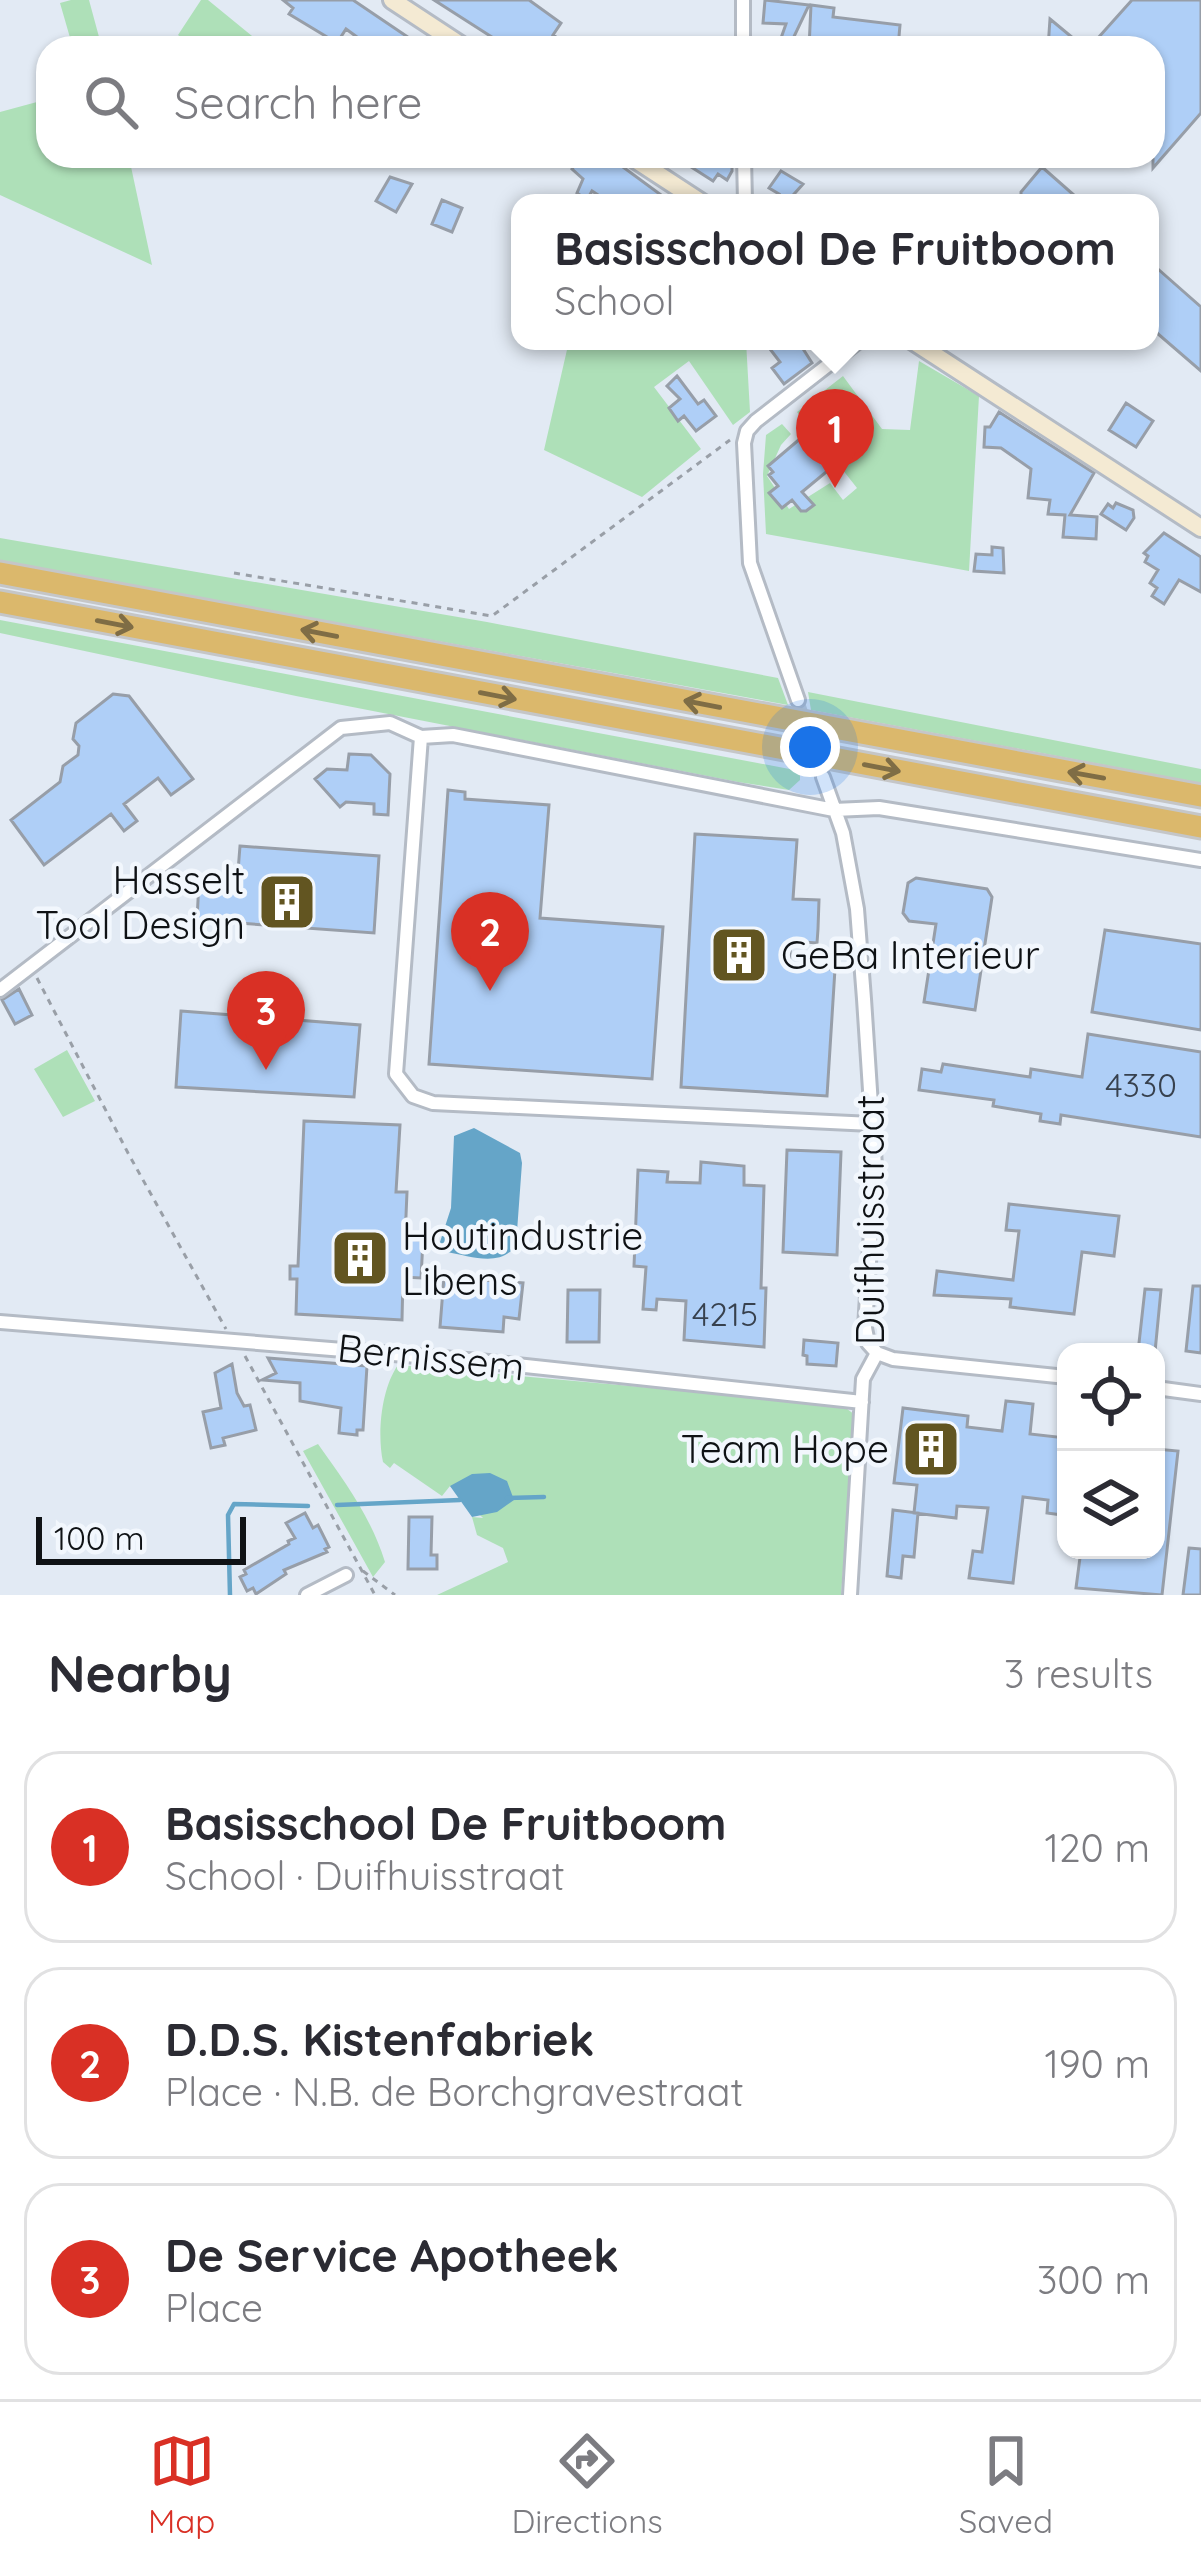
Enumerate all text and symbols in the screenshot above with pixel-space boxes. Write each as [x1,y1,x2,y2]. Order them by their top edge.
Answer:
search box [36,36,1165,168]
icon: search [78,69,144,135]
text: Search here [174,74,422,130]
popup [511,194,1159,350]
text: Basisschool De Fruitboom [554,220,1116,276]
text: School [554,276,675,325]
pin: 1 [796,389,874,488]
one-way arrow [95,614,134,636]
one-way arrow [300,620,339,643]
one-way arrow [478,686,517,708]
one-way arrow [684,692,723,714]
your location [780,717,840,777]
one-way arrow [861,758,900,780]
one-way arrow [1067,763,1106,785]
place label: Hasselt Tool Design [35,855,245,949]
building icon: Hasselt Tool Design [256,871,318,933]
pin: 2 [451,892,529,991]
building icon: GeBa Interieur [708,924,770,986]
place label: GeBa Interieur [781,930,1040,979]
pin: 3 [227,971,305,1070]
house number: 4330 [1105,1064,1177,1105]
street label: Duifhuisstraat [845,1095,894,1345]
place label: Houtindustrie Libens [402,1211,643,1305]
building icon: Houtindustrie Libens [329,1227,391,1289]
house number: 4215 [692,1293,758,1334]
street label: Bernissem [335,1322,527,1391]
map controls [1057,1343,1165,1559]
button: locate [1057,1343,1165,1451]
building icon: Team Hope [900,1418,962,1480]
place label: Team Hope [681,1424,889,1473]
button: layers [1057,1451,1165,1559]
scale bar [36,1511,246,1564]
text: 100 m [54,1517,145,1558]
text: Nearby [48,1641,232,1705]
text: 3 results [1004,1649,1153,1698]
text: Basisschool De Fruitboom [165,1795,727,1851]
text: 1 [82,1823,98,1872]
text: 120 m [1045,1823,1150,1872]
text: School · Duifhuisstraat [165,1851,565,1900]
text: D.D.S. Kistenfabriek [165,2011,594,2067]
text: 2 [79,2039,101,2088]
text: 190 m [1044,2039,1150,2088]
text: Place · N.B. de Borchgravestraat [165,2067,744,2116]
text: De Service Apotheek [165,2227,619,2283]
text: 3 [80,2255,100,2304]
text: 300 m [1037,2255,1150,2304]
text: Place [165,2283,263,2332]
tab: Map [148,2428,215,2541]
tab: Directions [511,2428,663,2541]
tab: Saved [959,2428,1053,2541]

